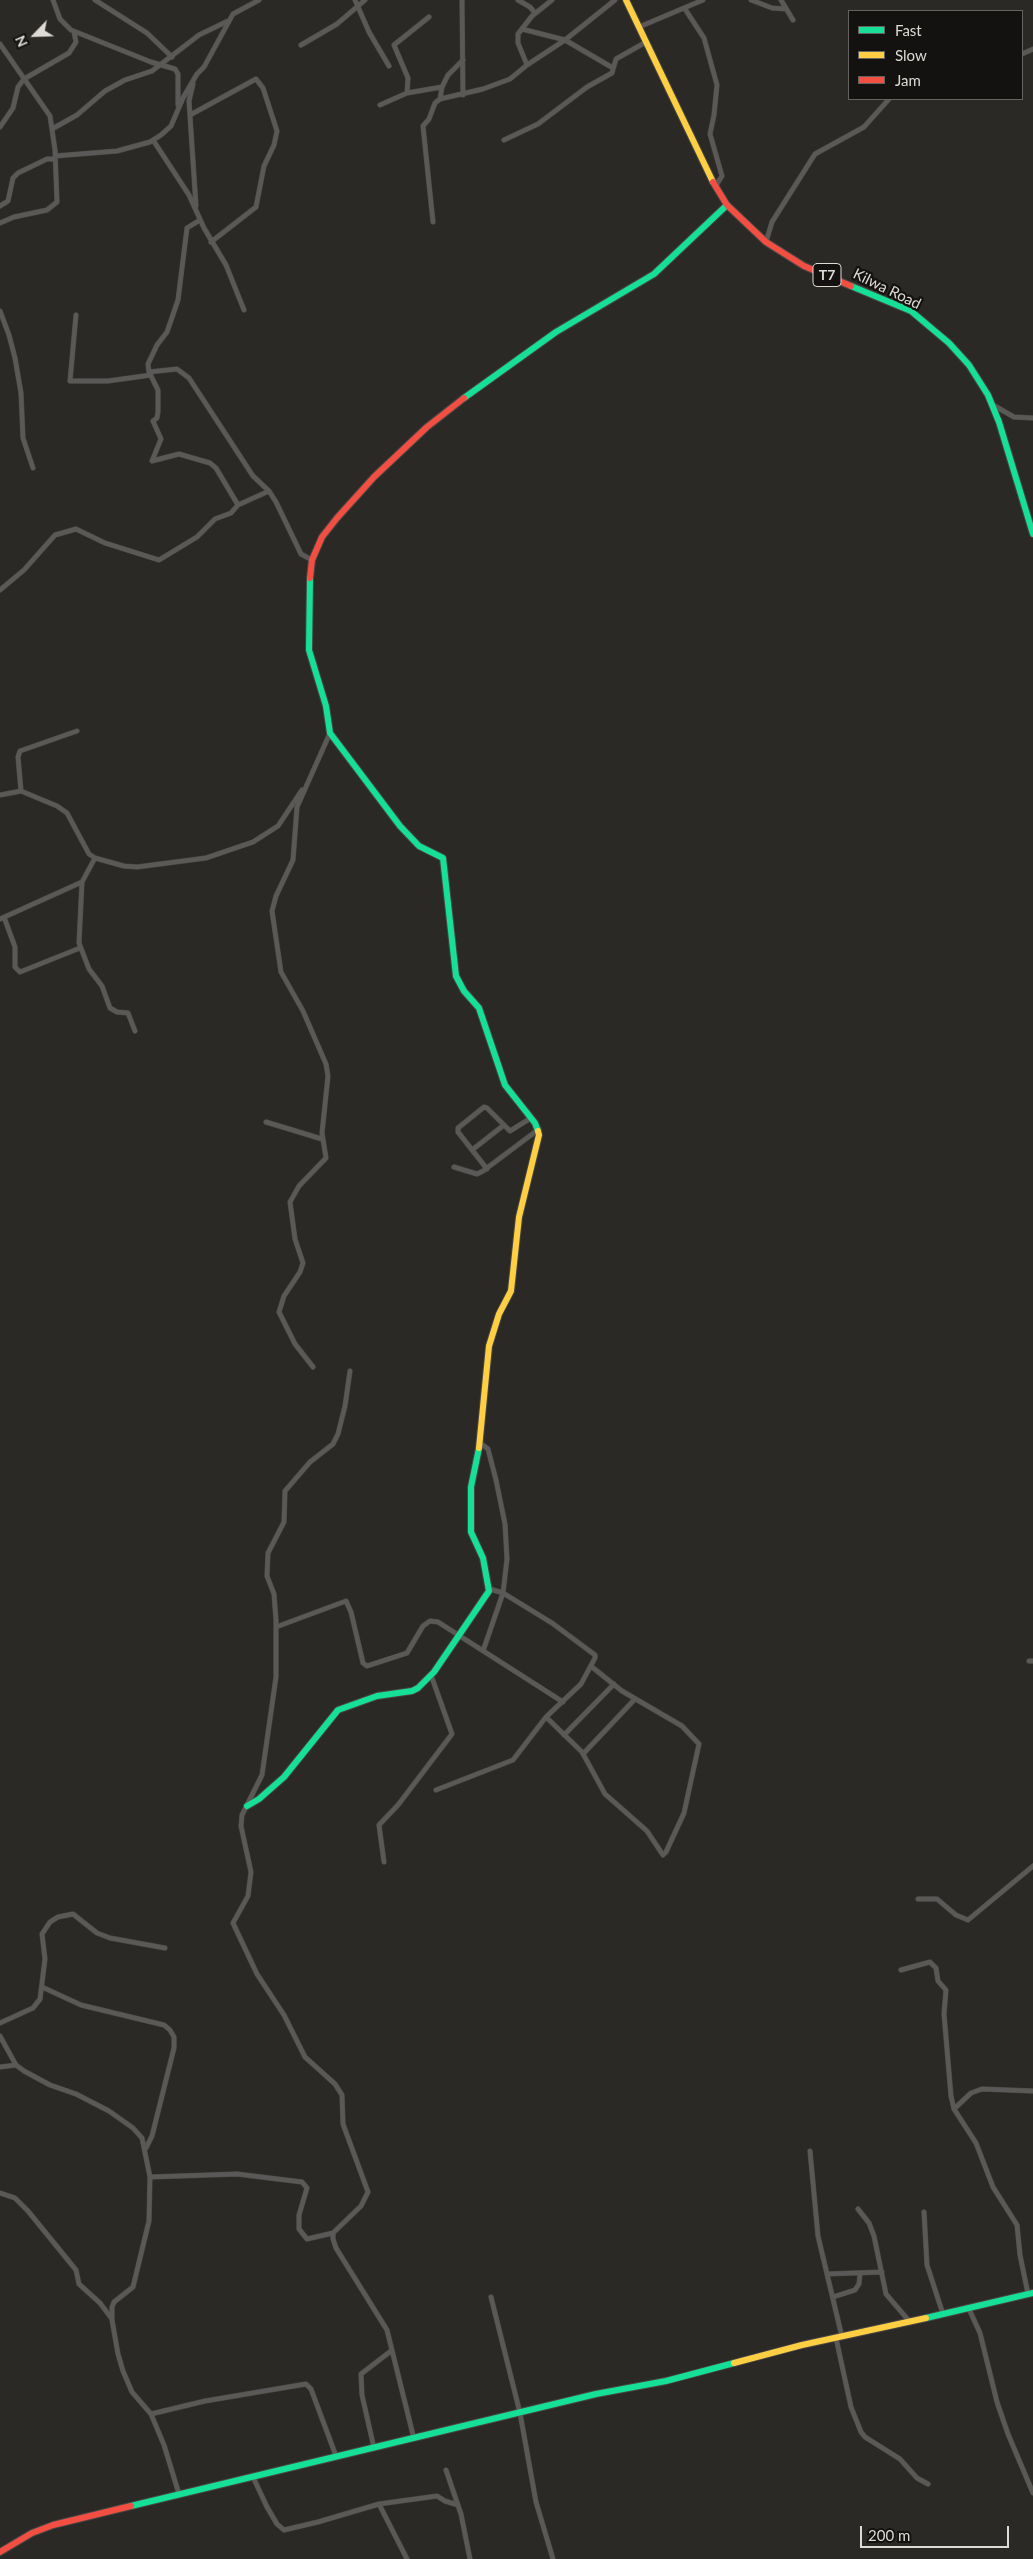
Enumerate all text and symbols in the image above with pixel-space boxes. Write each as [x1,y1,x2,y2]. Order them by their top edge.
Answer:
north arrow [10,10,60,60]
legend [848,10,1023,100]
text: Fast [895,21,922,39]
text: N [11,33,31,50]
text: Slow [895,46,927,64]
text: Jam [895,71,921,89]
road number: T7 [813,264,841,286]
street label: Kilwa Road [850,265,924,313]
scale bar [863,2516,1012,2548]
text: 200 m [868,2526,910,2544]

